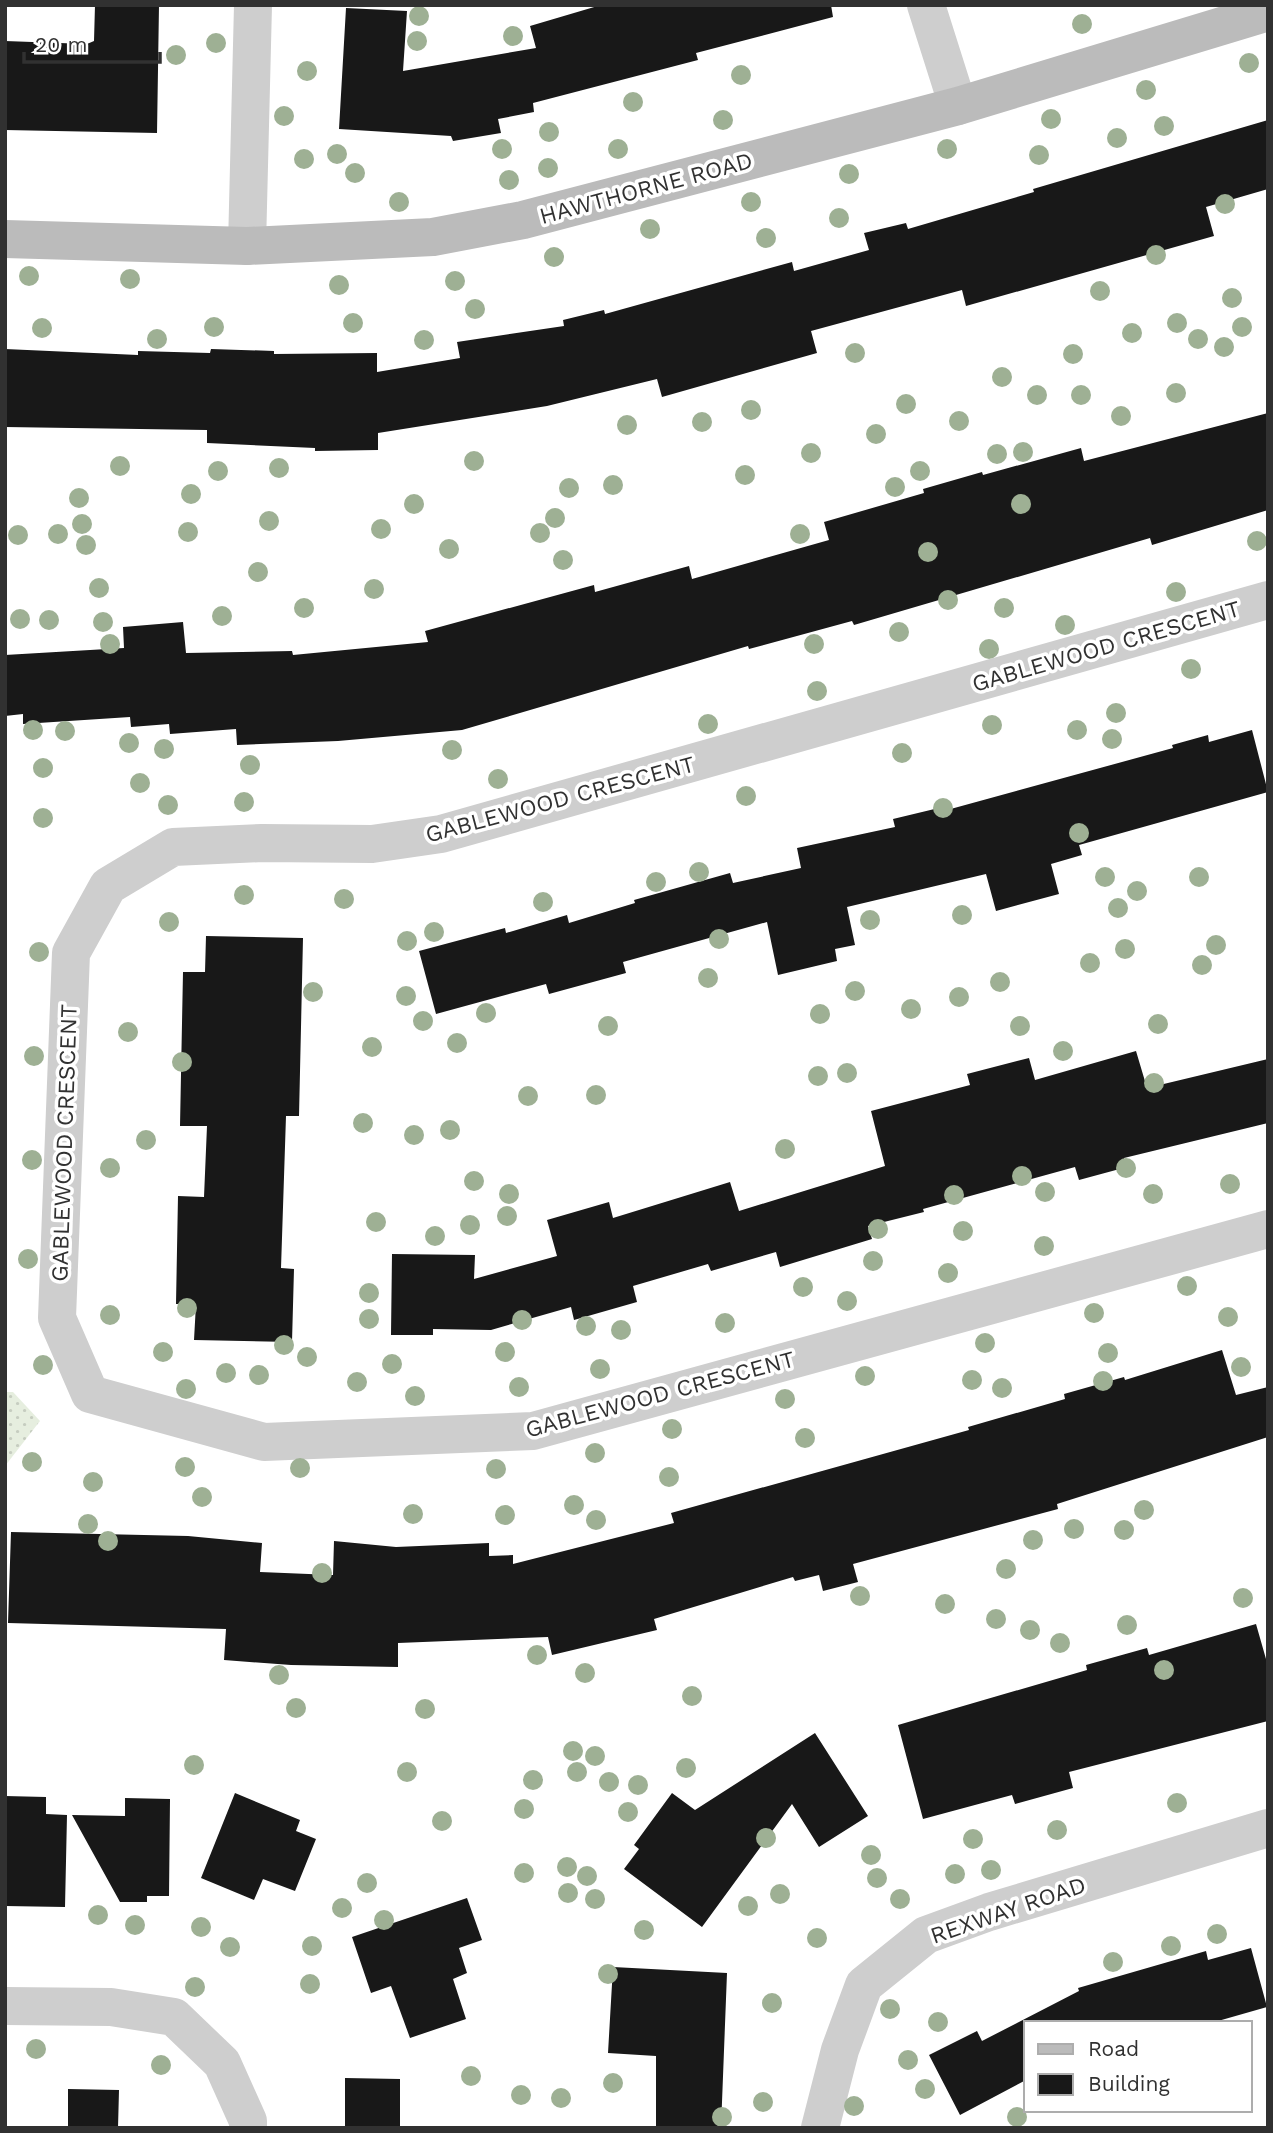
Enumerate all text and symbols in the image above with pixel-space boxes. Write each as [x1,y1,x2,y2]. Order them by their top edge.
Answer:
scale bar [24,21,161,65]
text: 20 m [35,32,87,57]
street label: HAWTHORNE ROAD [537,147,756,230]
street label: GABLEWOOD CRESCENT [969,595,1243,698]
street label: GABLEWOOD CRESCENT [422,750,698,848]
street label: GABLEWOOD CRESCENT [46,1004,83,1282]
street label: GABLEWOOD CRESCENT [522,1345,798,1443]
street label: REXWAY ROAD [927,1871,1089,1950]
legend [1024,2021,1252,2112]
text: Road [1088,2036,1139,2061]
text: Building [1088,2071,1170,2096]

